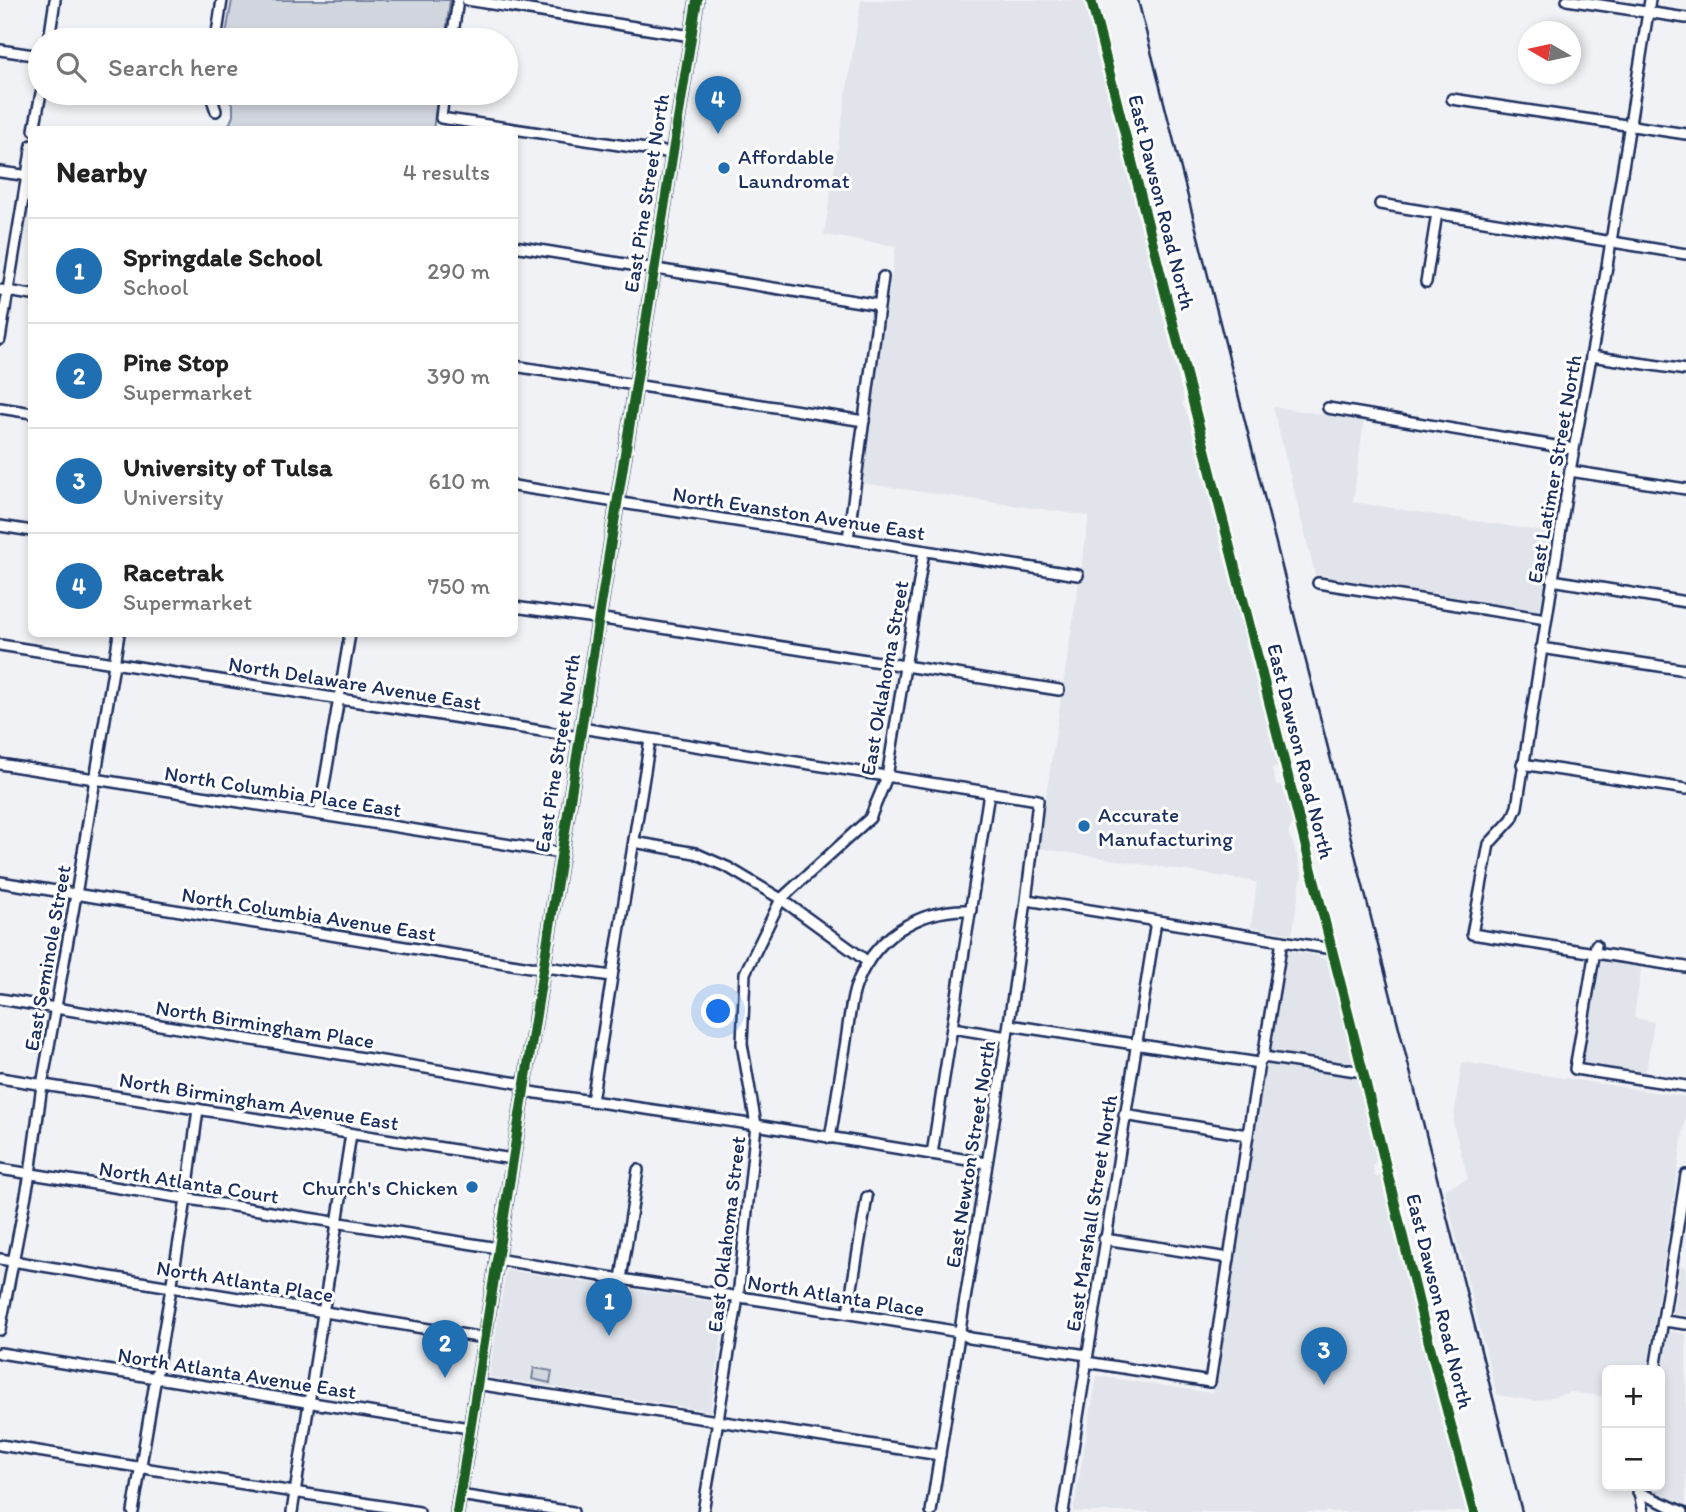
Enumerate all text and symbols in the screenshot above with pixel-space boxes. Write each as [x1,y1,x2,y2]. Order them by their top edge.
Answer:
north arrow [1518,21,1581,84]
search box [28,28,518,105]
icon: search [52,48,90,86]
text: Search here [108,51,238,83]
pin: 4 [695,76,741,134]
street label: East Pine Street North [618,92,674,294]
street label: East Dawson Road North [1123,92,1201,312]
place label: Affordable Laundromat [738,144,850,193]
text: Nearby [56,153,147,190]
text: 4 results [403,158,490,186]
marker: Affordable Laundromat [716,160,732,176]
text: Springdale School [123,241,322,273]
text: 1 [74,257,84,285]
text: 290 m [427,257,490,285]
text: School [123,273,188,301]
text: Pine Stop [123,346,229,378]
street label: East Latimer Street North [1522,353,1586,585]
text: 2 [73,362,85,390]
text: 390 m [427,362,490,390]
text: Supermarket [123,378,252,406]
text: University of Tulsa [123,451,333,483]
text: 3 [73,467,85,495]
text: 610 m [428,467,490,495]
street label: North Evanston Avenue East [671,481,927,545]
text: University [123,483,223,511]
text: Racetrak [123,556,224,588]
text: 4 [72,572,86,600]
text: 750 m [428,572,490,600]
street label: East Oklahoma Street [855,578,913,777]
text: Supermarket [123,588,252,616]
street label: East Dawson Road North [1262,641,1340,861]
street label: North Delaware Avenue East [227,651,483,715]
street label: East Pine Street North [529,652,585,854]
street label: North Columbia Place East [163,760,403,822]
place label: Accurate Manufacturing [1098,802,1233,851]
marker: Accurate Manufacturing [1076,818,1092,834]
street label: East Seminole Street [18,863,76,1053]
street label: North Columbia Avenue East [180,882,438,946]
street label: North Birmingham Place [154,994,376,1054]
your location [701,994,735,1028]
street label: East Newton Street North [940,1038,1000,1269]
street label: North Birmingham Avenue East [117,1067,401,1135]
street label: East Marshall Street North [1060,1092,1122,1333]
street label: East Oklahoma Street [702,1134,750,1334]
street label: North Atlanta Court [97,1155,281,1209]
place label: Church's Chicken [302,1175,458,1200]
marker: Church's Chicken [464,1179,480,1195]
street label: East Dawson Road North [1401,1191,1479,1411]
street label: North Atlanta Place [155,1255,335,1307]
street label: North Atlanta Place [746,1269,926,1321]
pin: 1 [586,1278,632,1336]
pin: 2 [422,1320,468,1378]
pin: 3 [1301,1327,1347,1385]
street label: North Atlanta Avenue East [116,1342,358,1404]
map controls [1602,1365,1665,1491]
button: + [1602,1365,1665,1428]
button: − [1602,1428,1665,1491]

